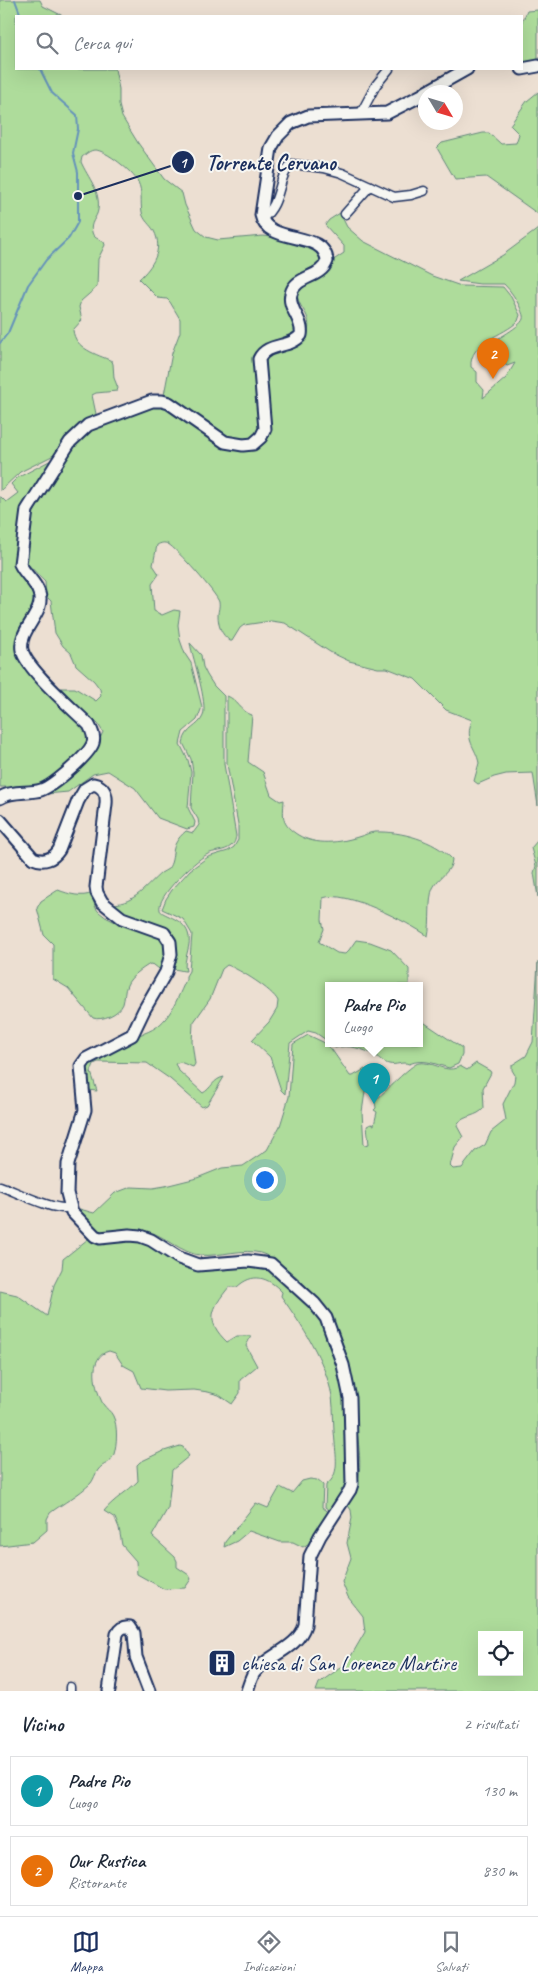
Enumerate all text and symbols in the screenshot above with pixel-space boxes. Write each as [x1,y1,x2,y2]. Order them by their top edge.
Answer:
search box [15,15,523,70]
icon: search [33,29,61,57]
text: Cerca qui [73,31,132,55]
north arrow [418,85,463,130]
callout: Torrente Cervano [171,144,345,181]
text: Torrente Cervano [206,149,338,177]
text: 1 [180,154,189,173]
pin: 2 [477,338,509,379]
popup [325,982,423,1047]
text: Padre Pio [343,993,405,1017]
text: Luogo [343,1017,372,1037]
pin: 1 [358,1063,390,1104]
your location [252,1167,278,1193]
map controls [478,1631,523,1676]
button: locate [478,1631,523,1676]
building icon: chiesa di San Lorenzo Martire [207,1648,237,1678]
place label: chiesa di San Lorenzo Martire [241,1650,457,1676]
text: Vicino [20,1711,63,1737]
text: 2 risultati [464,1714,518,1734]
text: Padre Pio [68,1769,130,1793]
text: 1 [33,1781,41,1801]
text: 130 m [483,1781,517,1801]
text: Luogo [68,1793,97,1813]
text: Our Rustica [68,1849,145,1873]
text: 2 [33,1861,41,1881]
text: 830 m [483,1861,517,1881]
text: Ristorante [68,1873,126,1893]
tab: Mappa [70,1928,103,1975]
tab: Indicazioni [243,1928,295,1975]
tab: Salvati [435,1928,468,1975]

